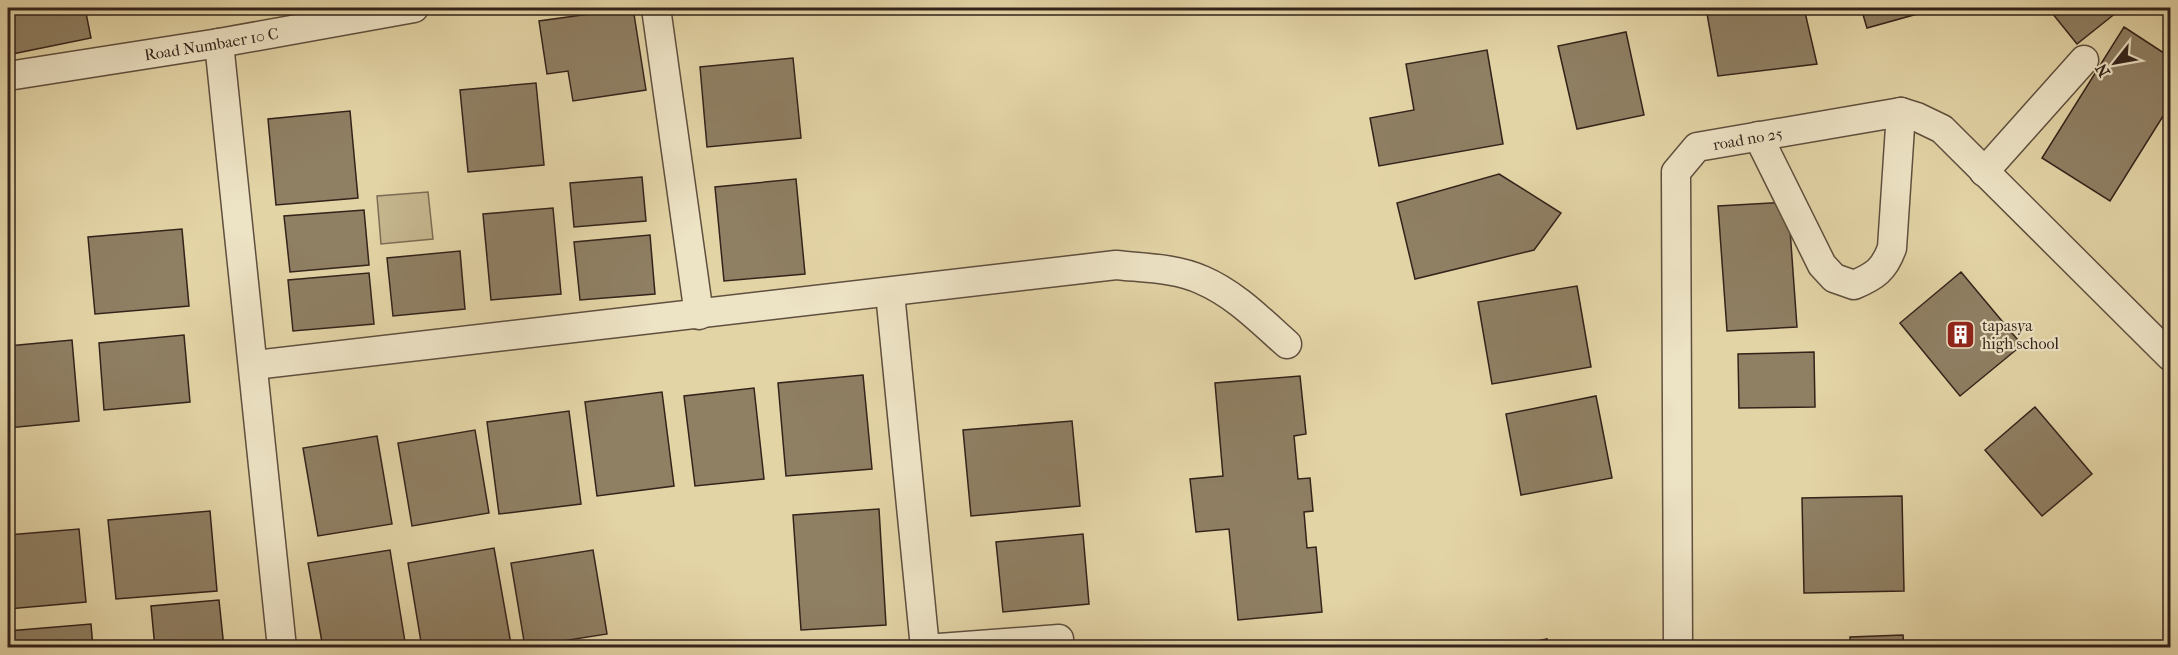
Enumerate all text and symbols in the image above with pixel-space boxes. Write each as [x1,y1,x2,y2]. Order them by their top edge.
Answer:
street label: Road Numbaer 10 C [143,23,280,65]
north arrow [2085,33,2145,93]
text: N [2091,60,2114,81]
street label: road no 25 [1711,123,1784,154]
place label: tapasya high school [1982,316,2060,353]
building icon: tapasya high school [1945,318,1977,350]

